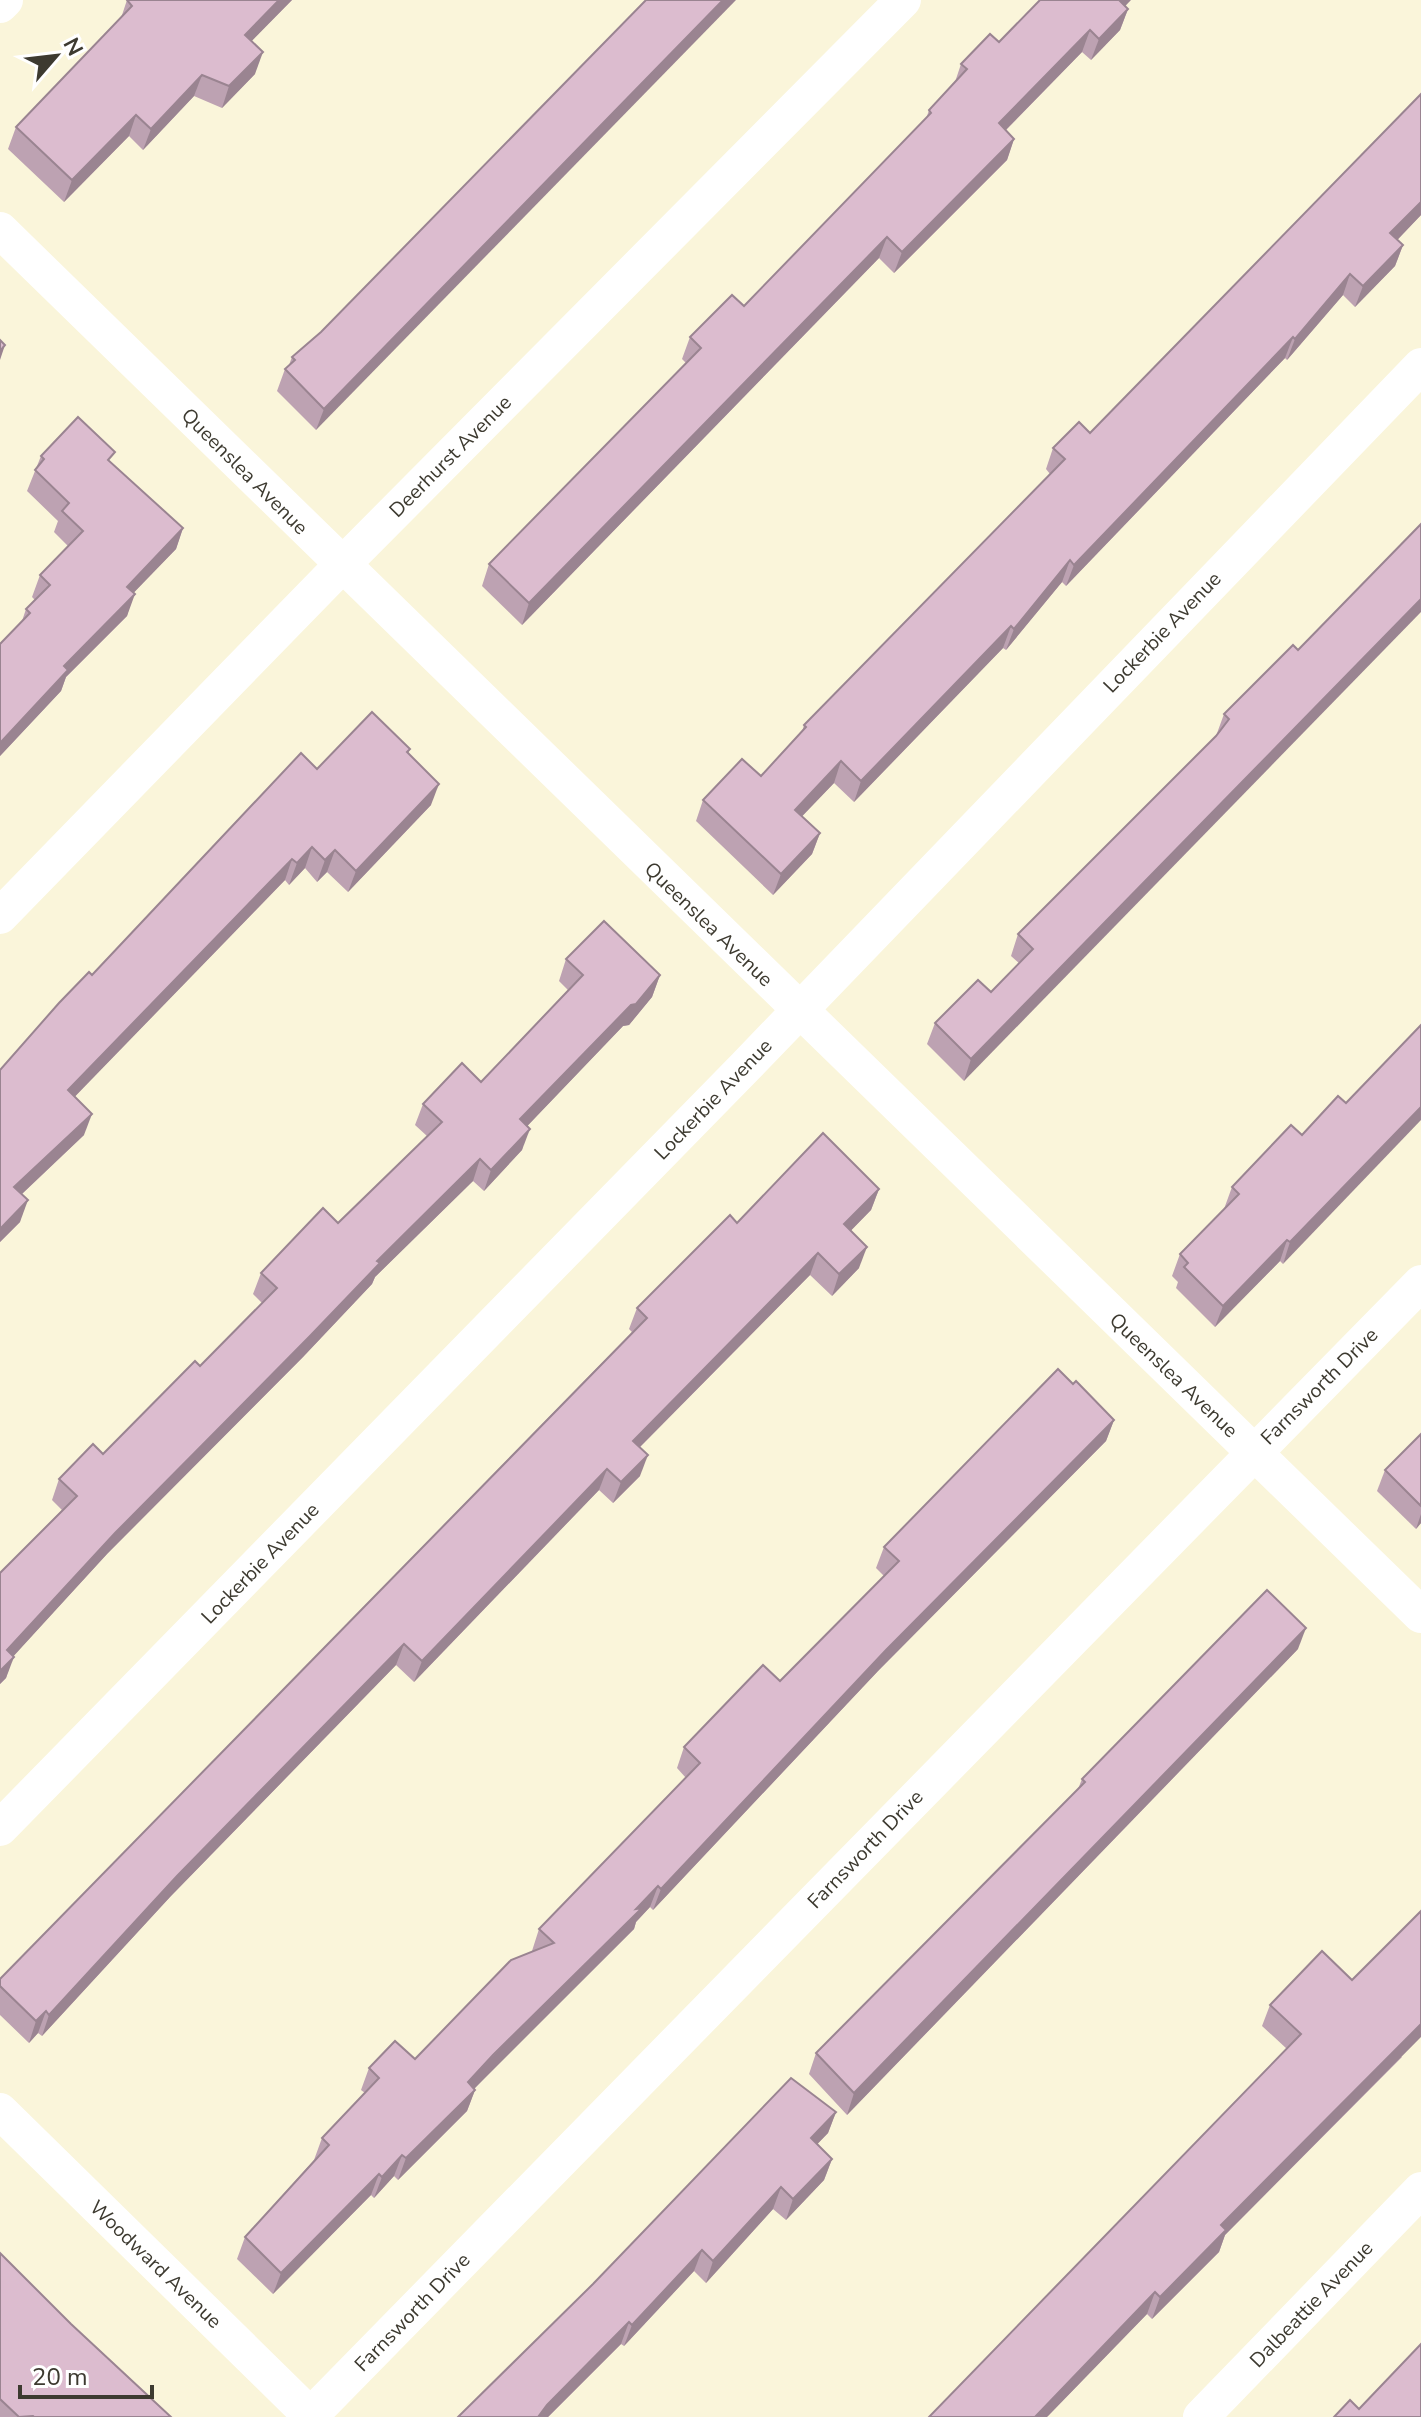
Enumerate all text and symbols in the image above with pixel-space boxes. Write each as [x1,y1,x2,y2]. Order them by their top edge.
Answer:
north arrow [16,16,96,96]
text: N [56,33,90,61]
street label: Deerhurst Avenue [383,389,517,523]
street label: Queenslea Avenue [175,402,314,541]
street label: Lockerbie Avenue [1097,566,1227,699]
street label: Queenslea Avenue [638,856,779,993]
street label: Lockerbie Avenue [648,1033,778,1166]
street label: Queenslea Avenue [1103,1307,1244,1444]
street label: Farnsworth Drive [1255,1322,1384,1451]
street label: Lockerbie Avenue [195,1497,325,1630]
street label: Farnsworth Drive [802,1784,929,1915]
street label: Woodward Avenue [84,2194,228,2334]
street label: Dalbeattie Avenue [1244,2235,1379,2374]
street label: Farnsworth Drive [349,2247,476,2378]
scale bar [20,2349,152,2399]
text: 20 m [32,2361,88,2393]

